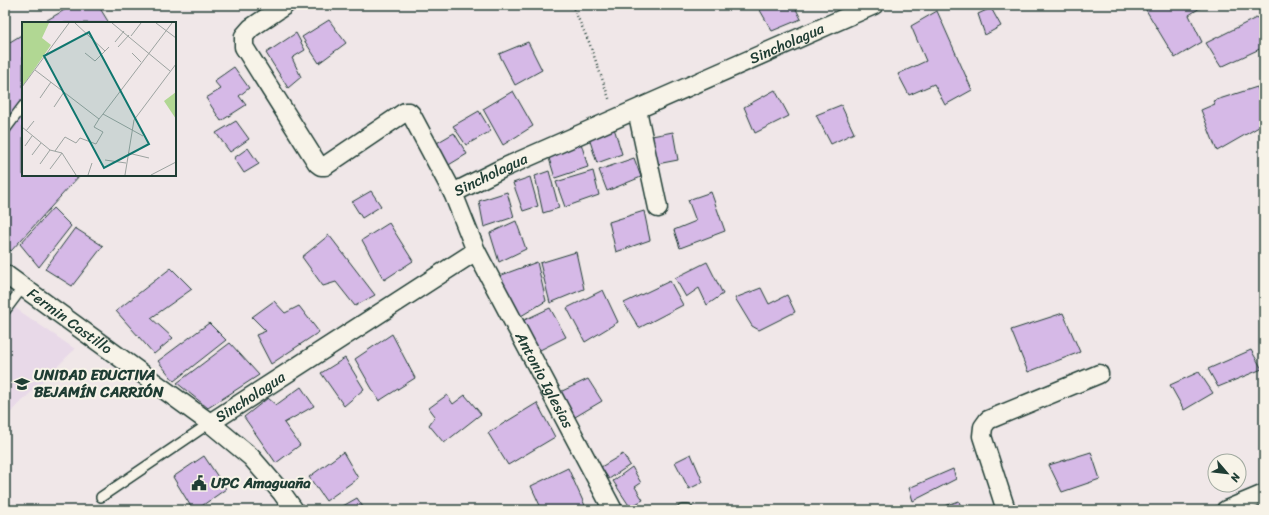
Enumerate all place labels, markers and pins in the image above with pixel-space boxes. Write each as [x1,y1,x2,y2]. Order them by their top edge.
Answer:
place label: UNIDAD EDUCTIVA BEJAMÍN CARRIÓN [34,362,164,405]
school or university icon: UNIDAD EDUCTIVA BEJAMÍN CARRIÓN [13,375,31,393]
place label: UPC Amaguaña [211,470,311,496]
public building icon: UPC Amaguaña [190,474,208,492]

